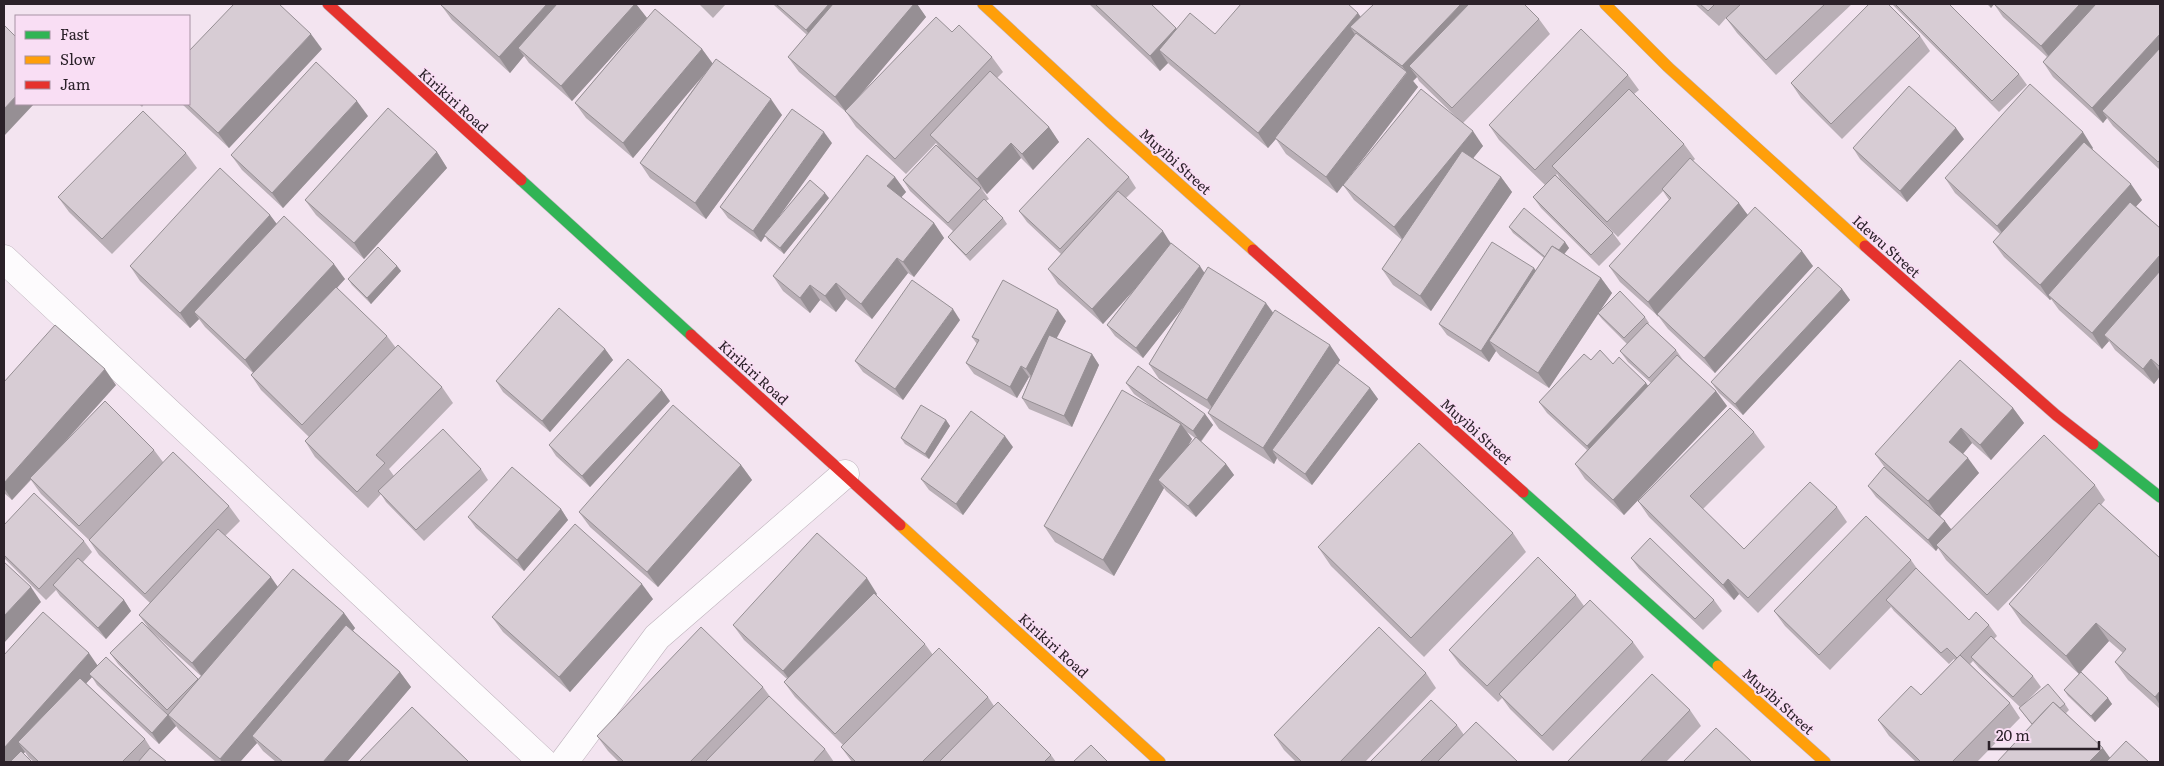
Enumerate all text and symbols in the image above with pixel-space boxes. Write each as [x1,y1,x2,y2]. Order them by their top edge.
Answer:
legend [15,15,190,105]
text: Fast [60,22,89,45]
text: Slow [60,47,95,70]
street label: Kirikiri Road [415,63,494,137]
text: Jam [60,72,91,95]
street label: Muyibi Street [1136,123,1216,199]
street label: Idewu Street [1849,210,1925,282]
street label: Kirikiri Road [715,335,794,409]
street label: Muyibi Street [1437,393,1517,469]
street label: Kirikiri Road [1015,608,1094,682]
street label: Muyibi Street [1739,663,1819,739]
scale bar [1989,718,2099,750]
text: 20 m [1996,723,2030,746]

